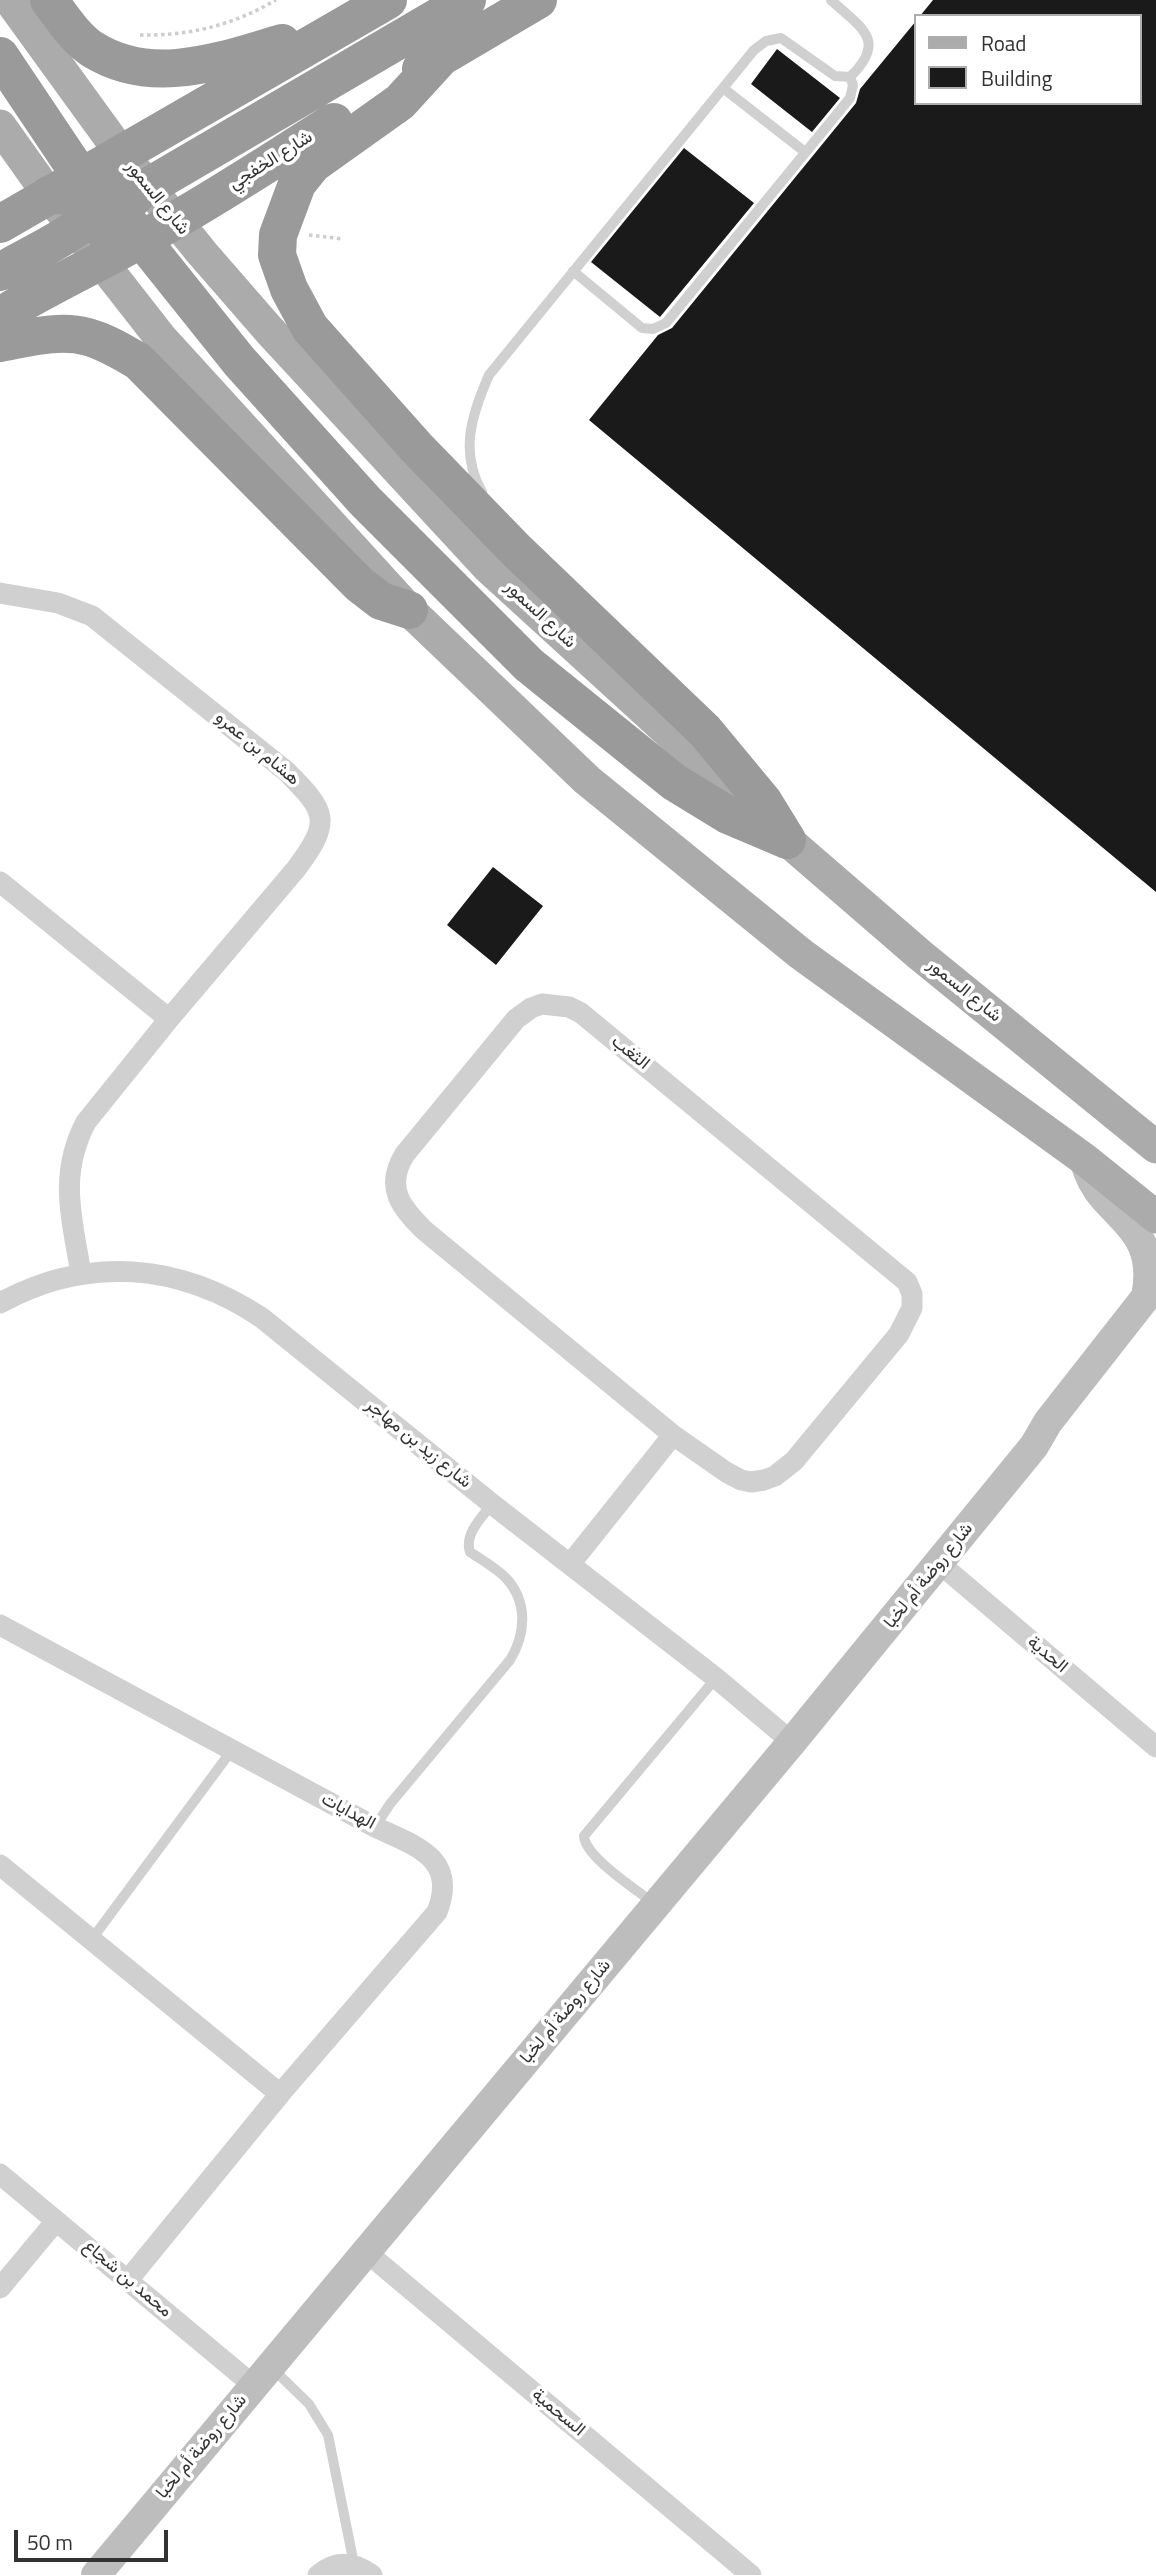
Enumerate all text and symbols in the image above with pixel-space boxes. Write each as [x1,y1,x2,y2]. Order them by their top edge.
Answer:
legend [914,14,1142,105]
text: Road [981,27,1026,59]
text: Building [981,62,1052,94]
street label: شارع الخفجي [225,127,317,195]
street label: شارع السمور [121,157,193,239]
street label: شارع السمور [500,577,580,653]
street label: هشام بن عمرو [210,707,304,791]
street label: شارع السمور [923,955,1005,1027]
street label: الثغب [607,1031,653,1075]
street label: شارع زيد بن مهاجر [361,1395,475,1493]
street label: شارع روضة أم لخبا [880,1519,978,1633]
street label: الحدية [1022,1632,1072,1678]
street label: الهدايات [317,1789,379,1835]
street label: شارع روضة أم لخبا [516,1955,616,2069]
street label: محمد بن شجاع [78,2236,176,2322]
street label: السحمية [527,2384,589,2442]
street label: شارع روضة أم لخبا [152,2390,252,2504]
scale bar [18,2516,172,2560]
text: 50 m [27,2526,73,2558]

